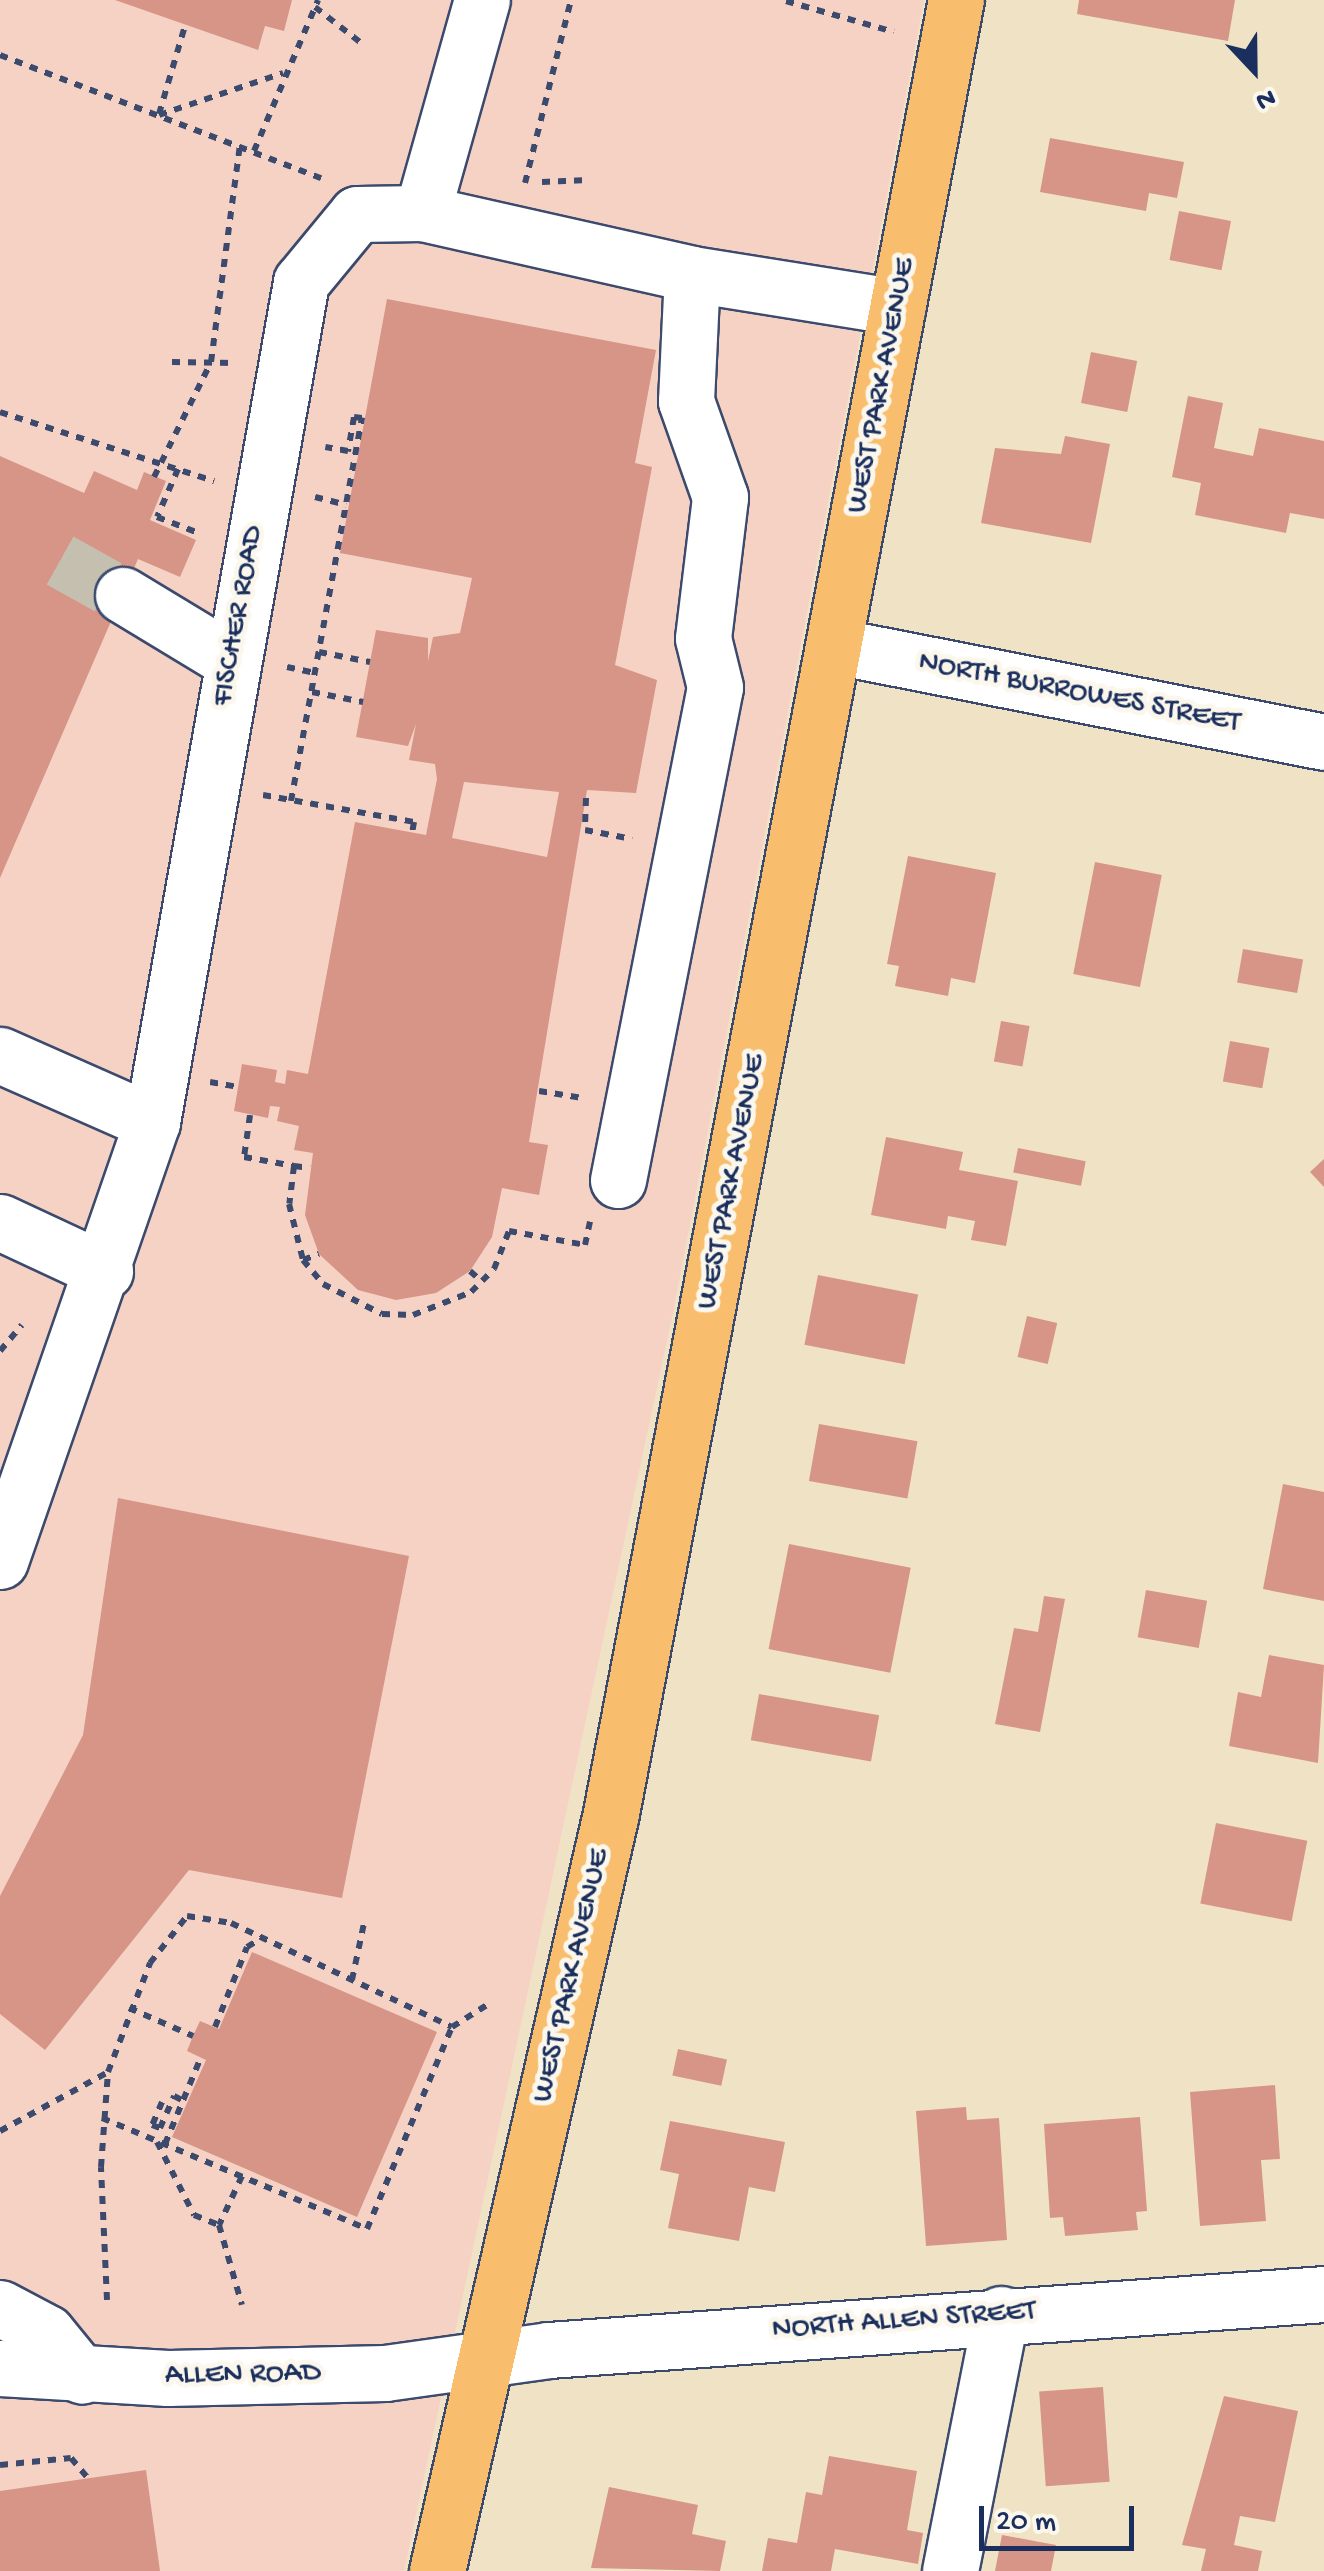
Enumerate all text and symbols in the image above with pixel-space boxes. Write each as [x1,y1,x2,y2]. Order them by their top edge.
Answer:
north arrow [1204,20,1304,120]
text: N [1251,80,1280,117]
street label: WEST PARK AVENUE [841,255,925,517]
street label: FISCHER ROAD [206,523,274,709]
street label: NORTH BURROWES STREET [915,645,1243,743]
street label: WEST PARK AVENUE [691,1051,775,1313]
street label: WEST PARK AVENUE [526,1846,620,2106]
street label: NORTH ALLEN STREET [771,2295,1037,2349]
street label: ALLEN ROAD [165,2357,321,2395]
scale bar [984,2486,1139,2548]
text: 20 m [996,2506,1056,2541]

